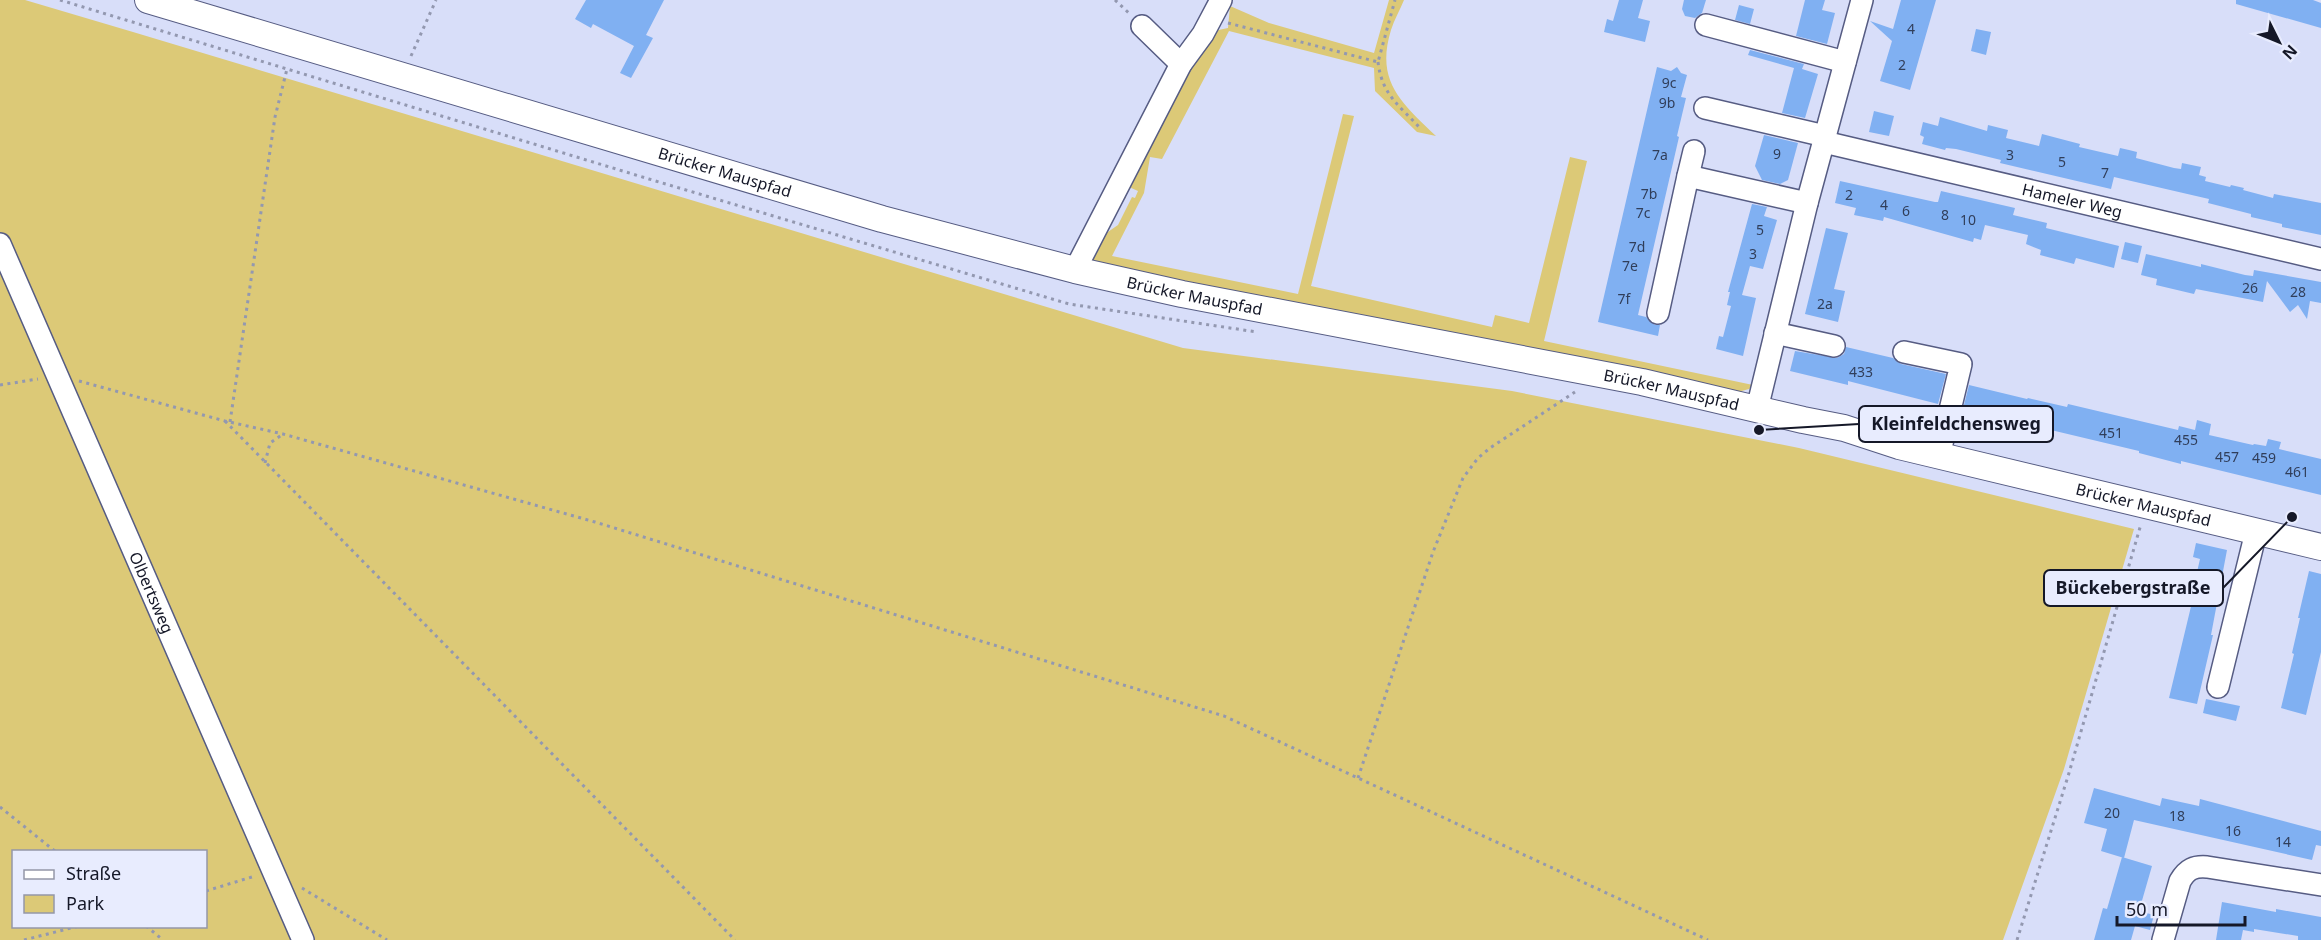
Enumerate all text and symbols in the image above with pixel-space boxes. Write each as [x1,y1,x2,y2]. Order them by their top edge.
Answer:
north arrow [2249,12,2309,72]
house number: 4 [1907,19,1915,38]
text: N [2277,40,2302,64]
house number: 2 [1898,55,1906,74]
house number: 9c [1662,73,1677,92]
house number: 9b [1659,93,1675,112]
street label: Brücker Mauspfad [656,142,794,202]
house number: 9 [1773,144,1781,163]
house number: 7a [1652,145,1668,164]
house number: 3 [2006,145,2014,164]
house number: 5 [2058,152,2066,171]
house number: 7 [2101,163,2109,182]
street label: Hameler Weg [2020,178,2124,223]
house number: 7b [1641,184,1657,203]
house number: 2 [1845,185,1853,204]
house number: 4 [1880,195,1888,214]
house number: 6 [1902,201,1910,220]
house number: 7c [1636,203,1651,222]
house number: 8 [1941,205,1949,224]
house number: 10 [1960,210,1976,229]
house number: 5 [1756,220,1764,239]
house number: 7d [1629,237,1645,256]
house number: 3 [1749,244,1757,263]
house number: 7e [1622,256,1638,275]
street label: Brücker Mauspfad [1125,271,1264,320]
house number: 26 [2242,278,2258,297]
house number: 28 [2290,282,2306,301]
house number: 7f [1618,289,1632,308]
house number: 2a [1817,294,1833,313]
house number: 433 [1849,362,1873,381]
street label: Brücker Mauspfad [1602,364,1741,416]
callout: Kleinfeldchensweg [1859,406,2053,442]
text: Kleinfeldchensweg [1871,411,2041,435]
house number: 451 [2099,423,2123,442]
house number: 455 [2174,430,2198,449]
house number: 457 [2215,447,2239,466]
house number: 459 [2252,448,2276,467]
house number: 461 [2285,462,2309,481]
street label: Brücker Mauspfad [2074,478,2213,531]
street label: Olbertsweg [124,548,179,637]
callout: Bückebergstraße [2044,570,2223,606]
text: Bückebergstraße [2056,575,2210,599]
house number: 20 [2104,803,2120,822]
house number: 18 [2169,806,2185,825]
house number: 16 [2225,821,2241,840]
house number: 14 [2275,832,2291,851]
legend [12,850,207,928]
text: Straße [66,861,121,885]
scale bar [2117,889,2244,927]
text: Park [66,891,104,915]
text: 50 m [2126,897,2168,921]

